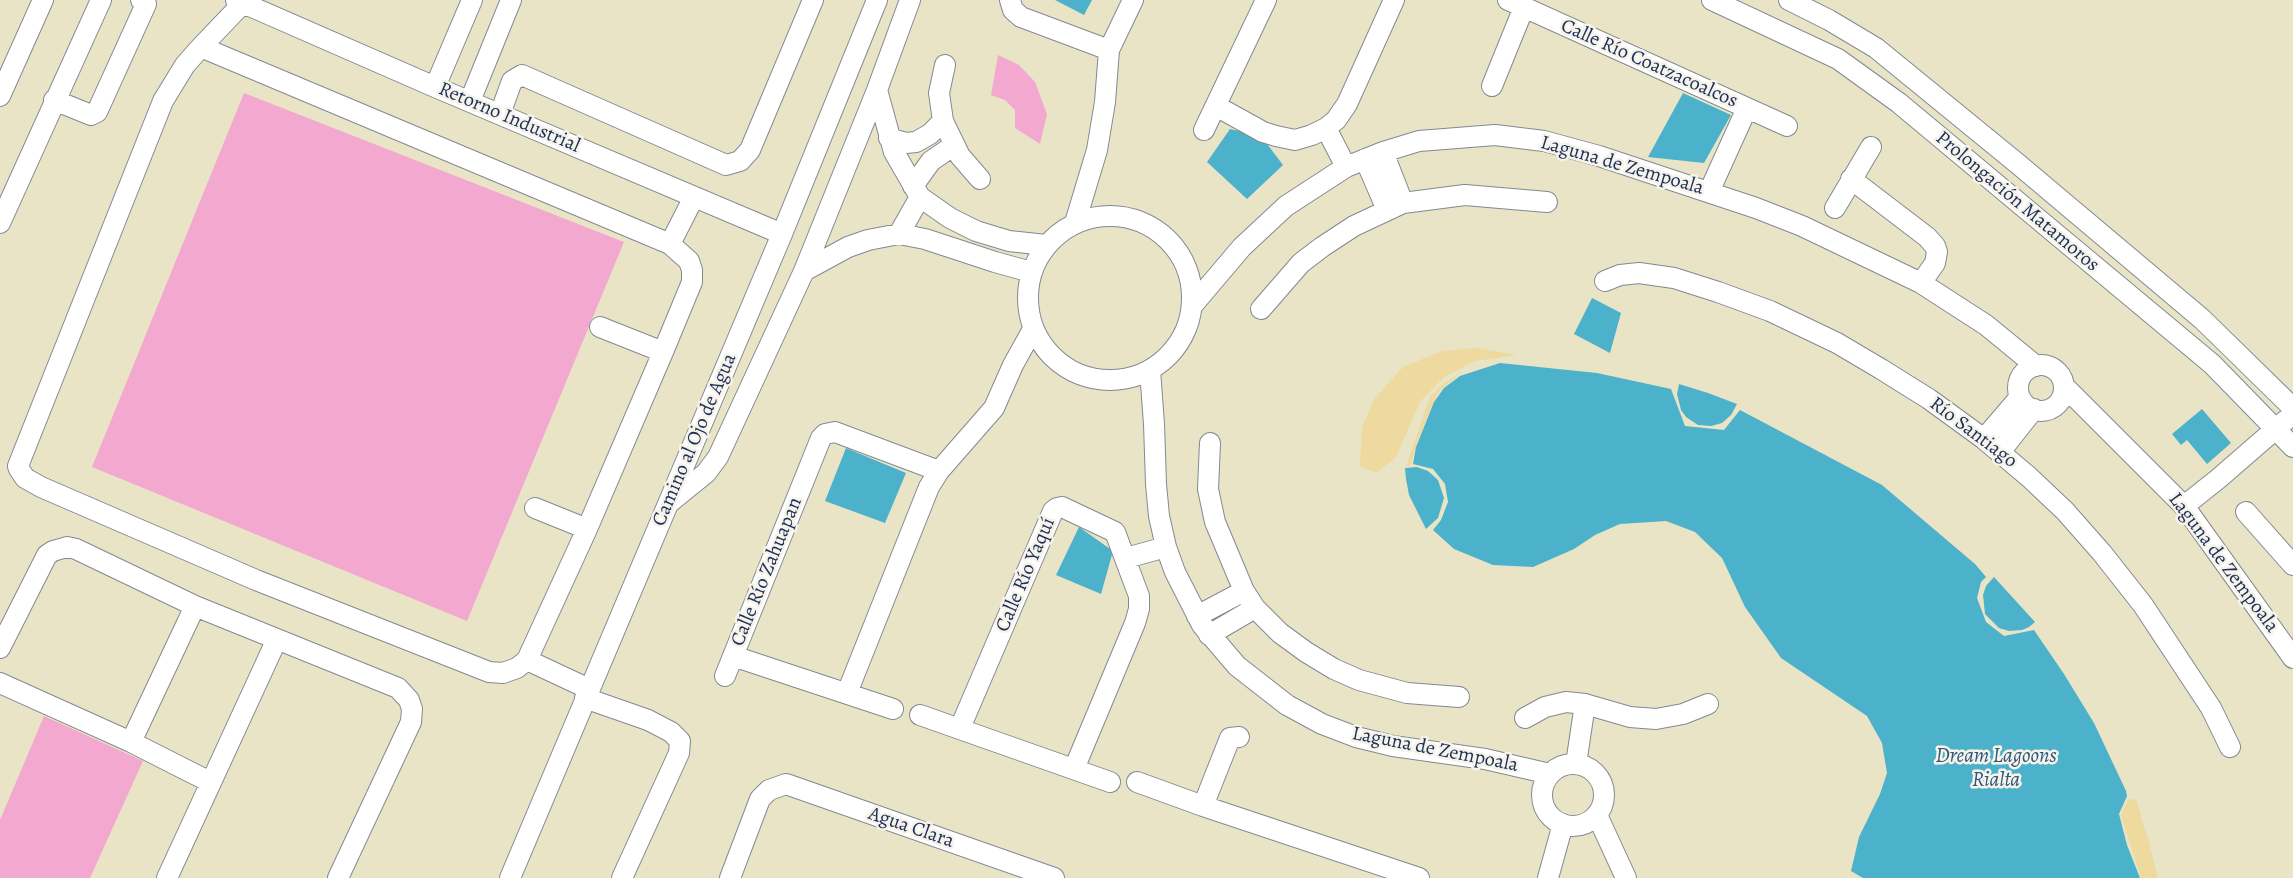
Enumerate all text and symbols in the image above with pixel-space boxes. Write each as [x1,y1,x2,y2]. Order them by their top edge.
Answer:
street label: Calle Río Coatzacoalcos [1557,14,1741,114]
street label: Retorno Industrial [435,77,583,159]
street label: Prolongación Matamoros [1930,127,2104,277]
street label: Laguna de Zempoala [1538,131,1706,201]
street label: Camino al Ojo de Agua [648,350,742,530]
street label: Río Santiago [1924,392,2022,474]
street label: Laguna de Zempoala [2163,488,2283,638]
street label: Calle Río Zahuapan [726,494,808,650]
street label: Calle Río Yaquí [991,514,1061,636]
street label: Laguna de Zempoala [1350,722,1520,778]
water label: Dream Lagoons Rialta [1935,744,2057,794]
street label: Agua Clara [865,802,957,854]

